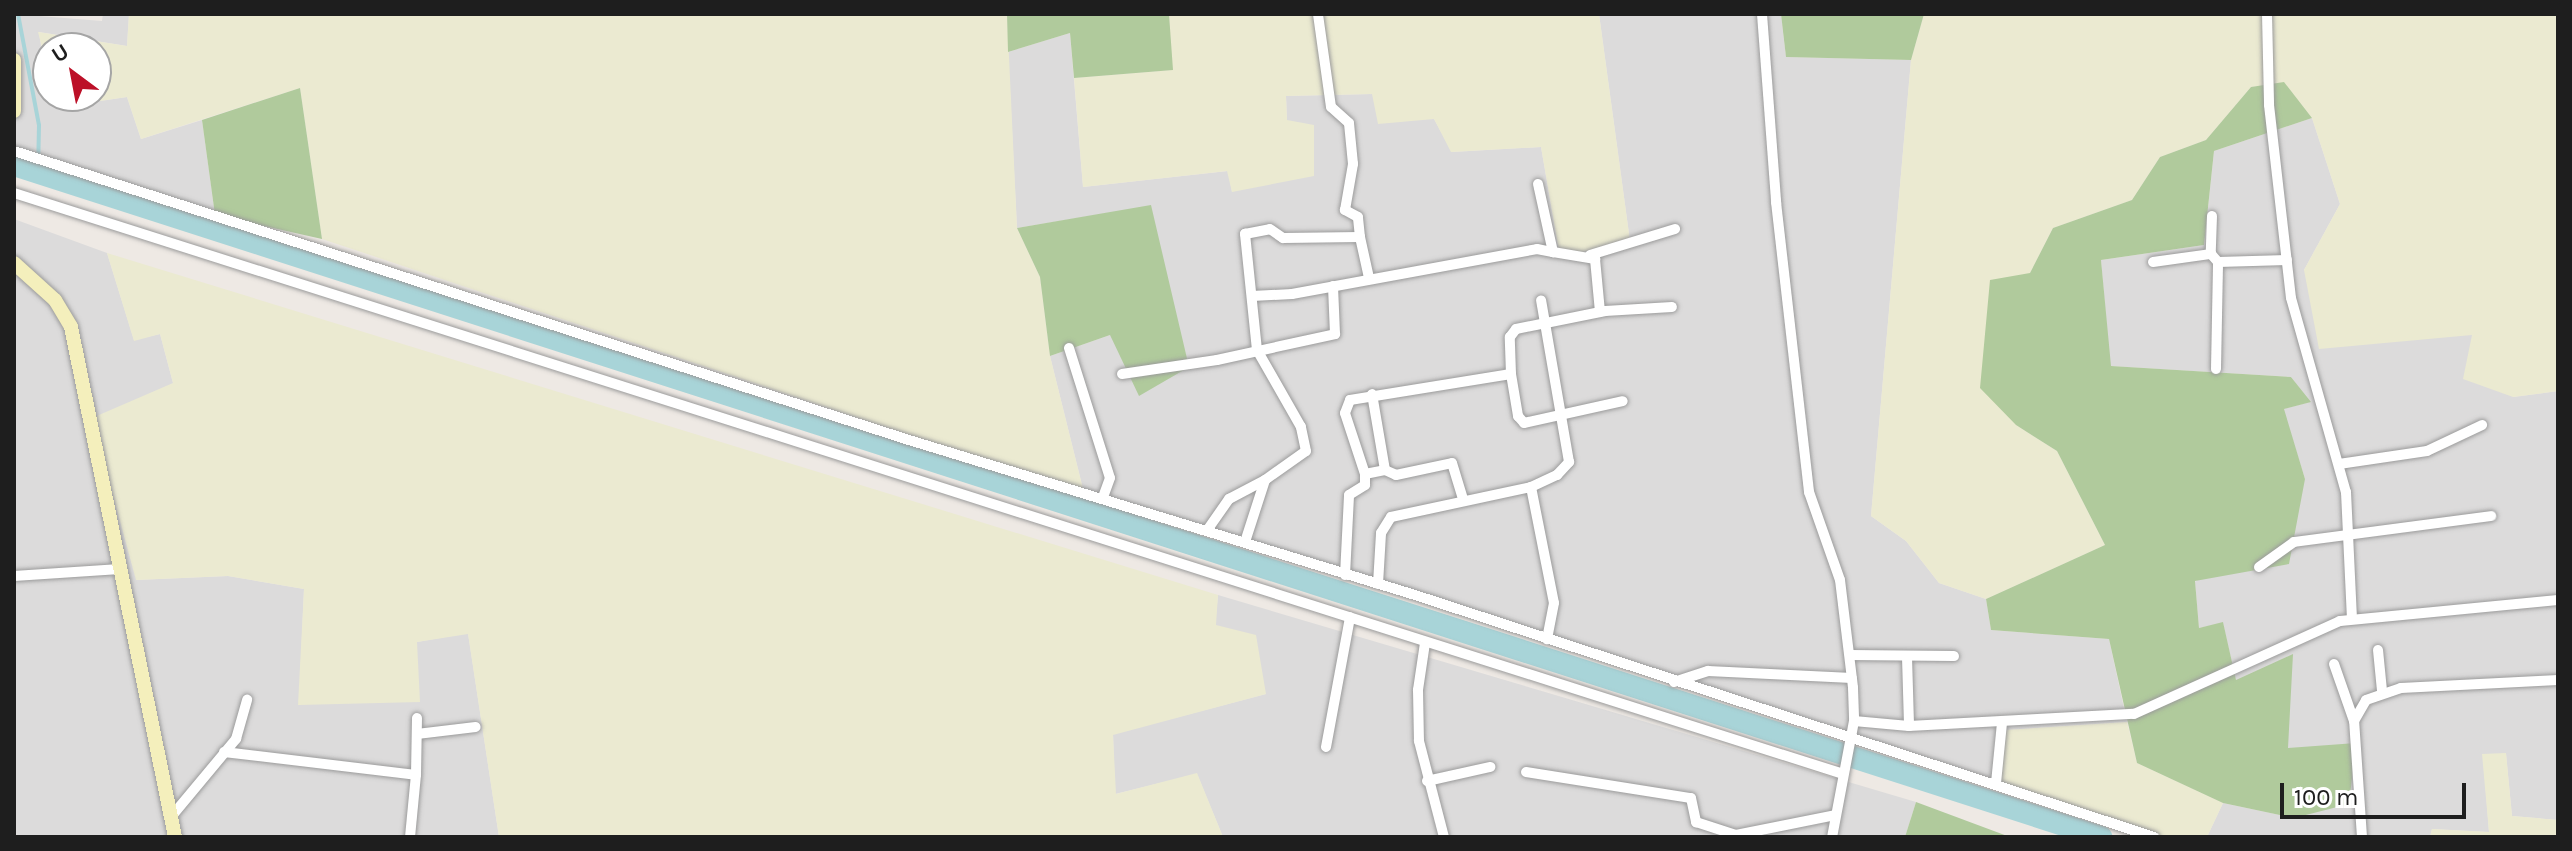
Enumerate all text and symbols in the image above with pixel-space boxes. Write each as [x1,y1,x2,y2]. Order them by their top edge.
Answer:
north arrow [32,32,112,112]
text: U [47,38,74,68]
scale bar [2284,767,2470,817]
text: 100 m [2294,783,2359,811]

